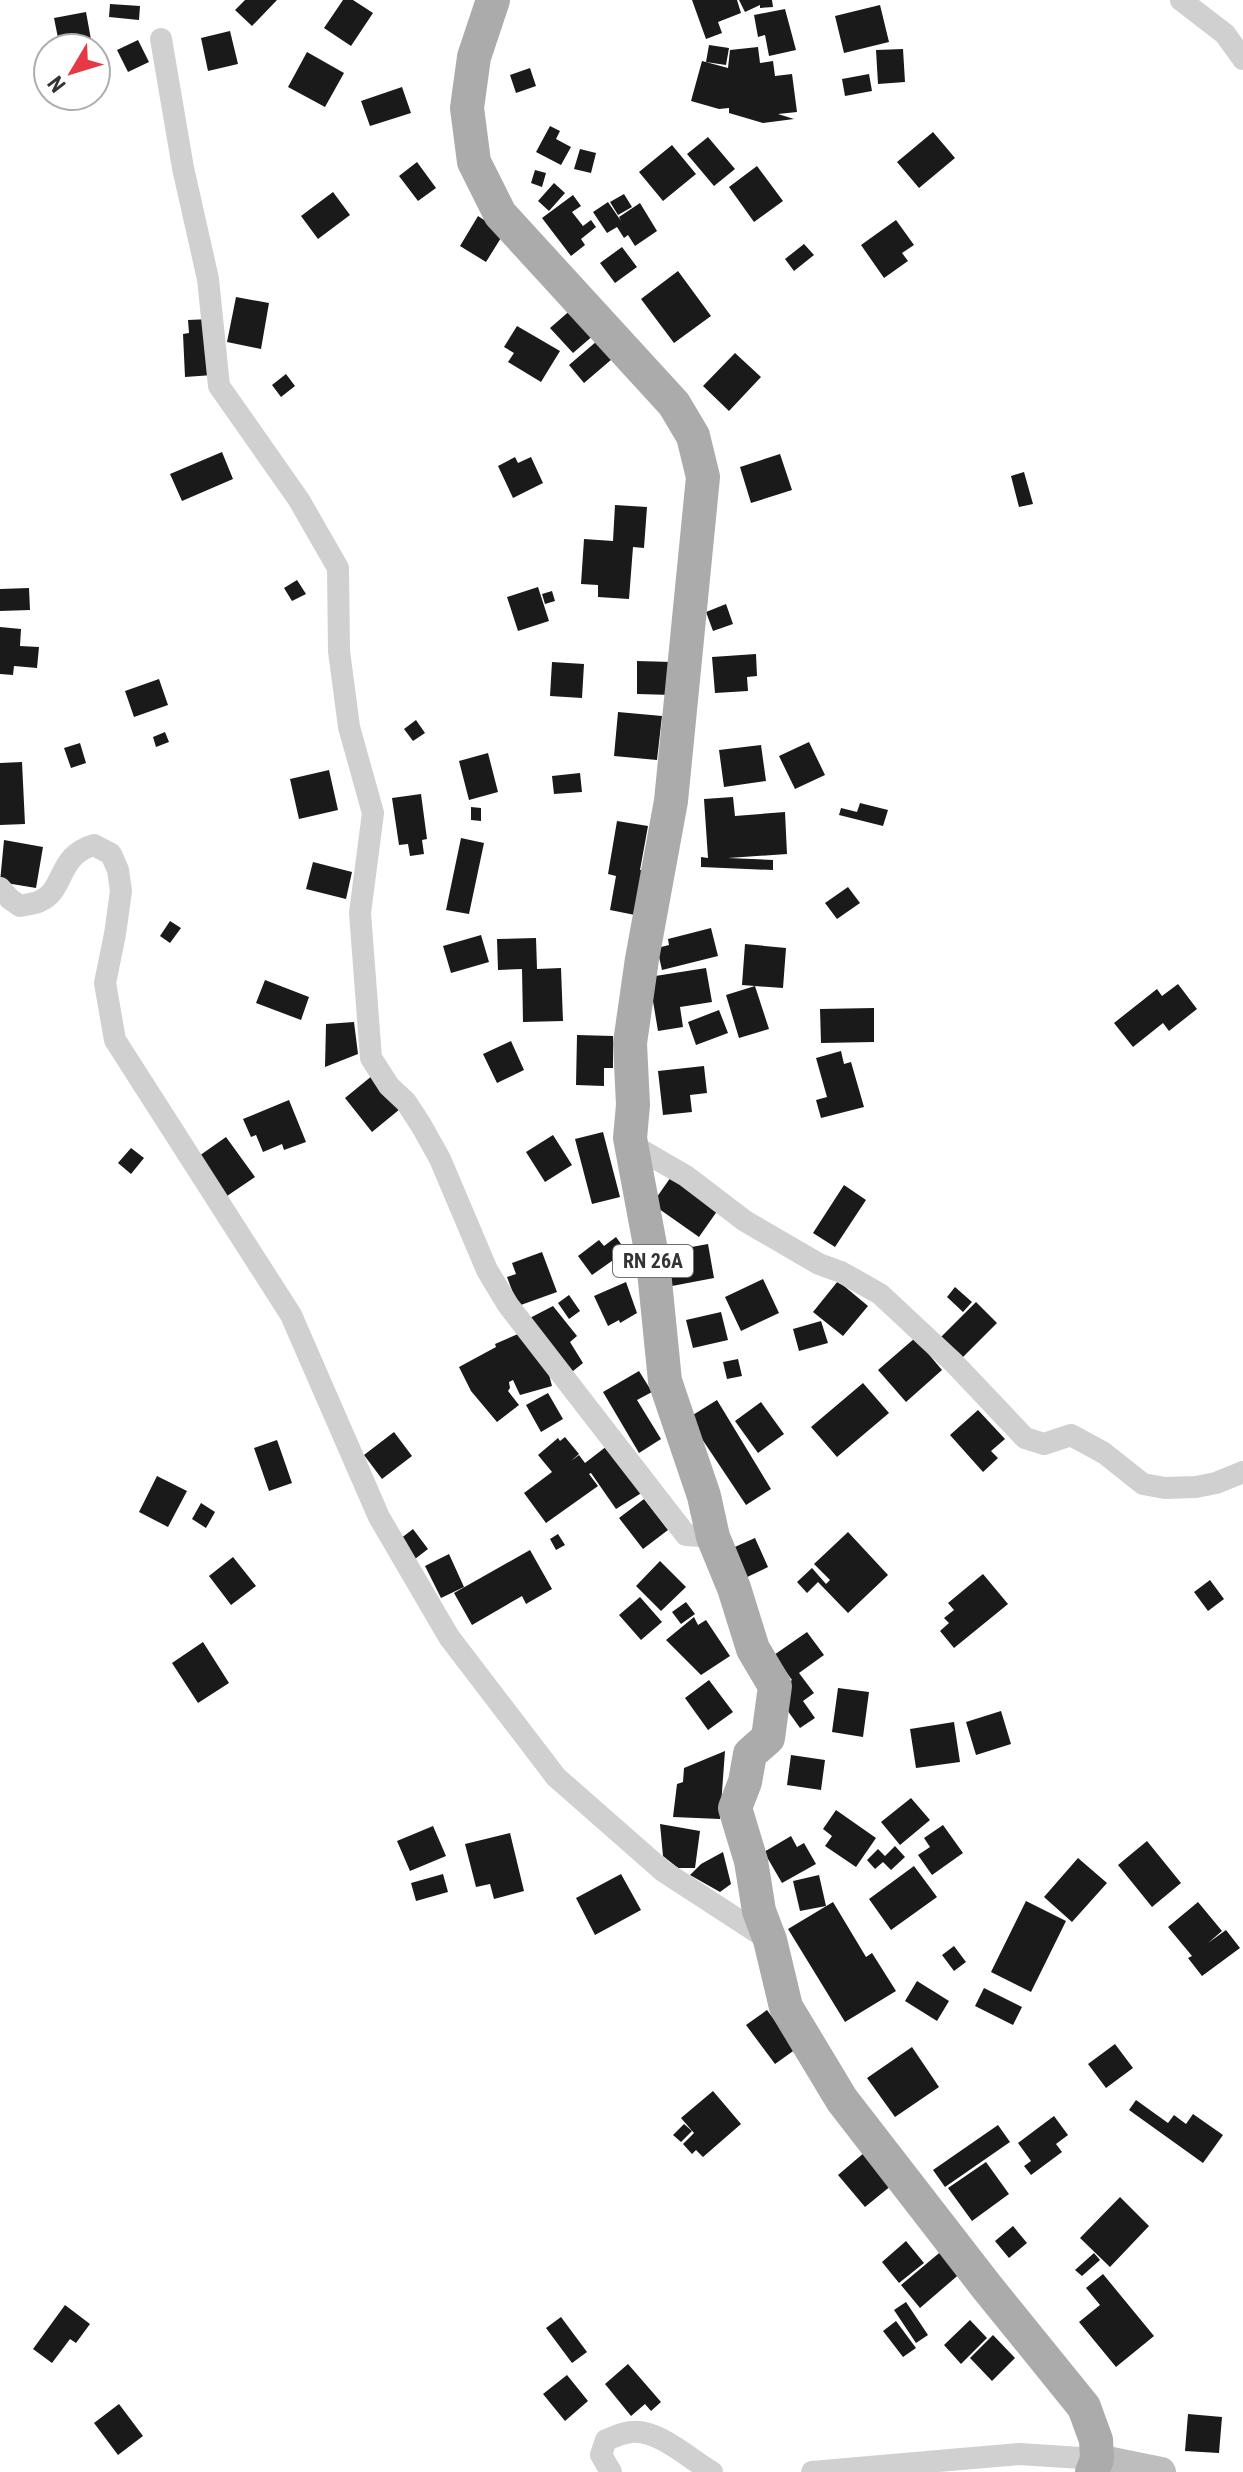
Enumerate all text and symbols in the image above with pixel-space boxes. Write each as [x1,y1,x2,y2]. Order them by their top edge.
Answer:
north arrow [32,32,112,112]
text: N [43,71,71,97]
road number: RN 26A [613,1245,693,1277]

